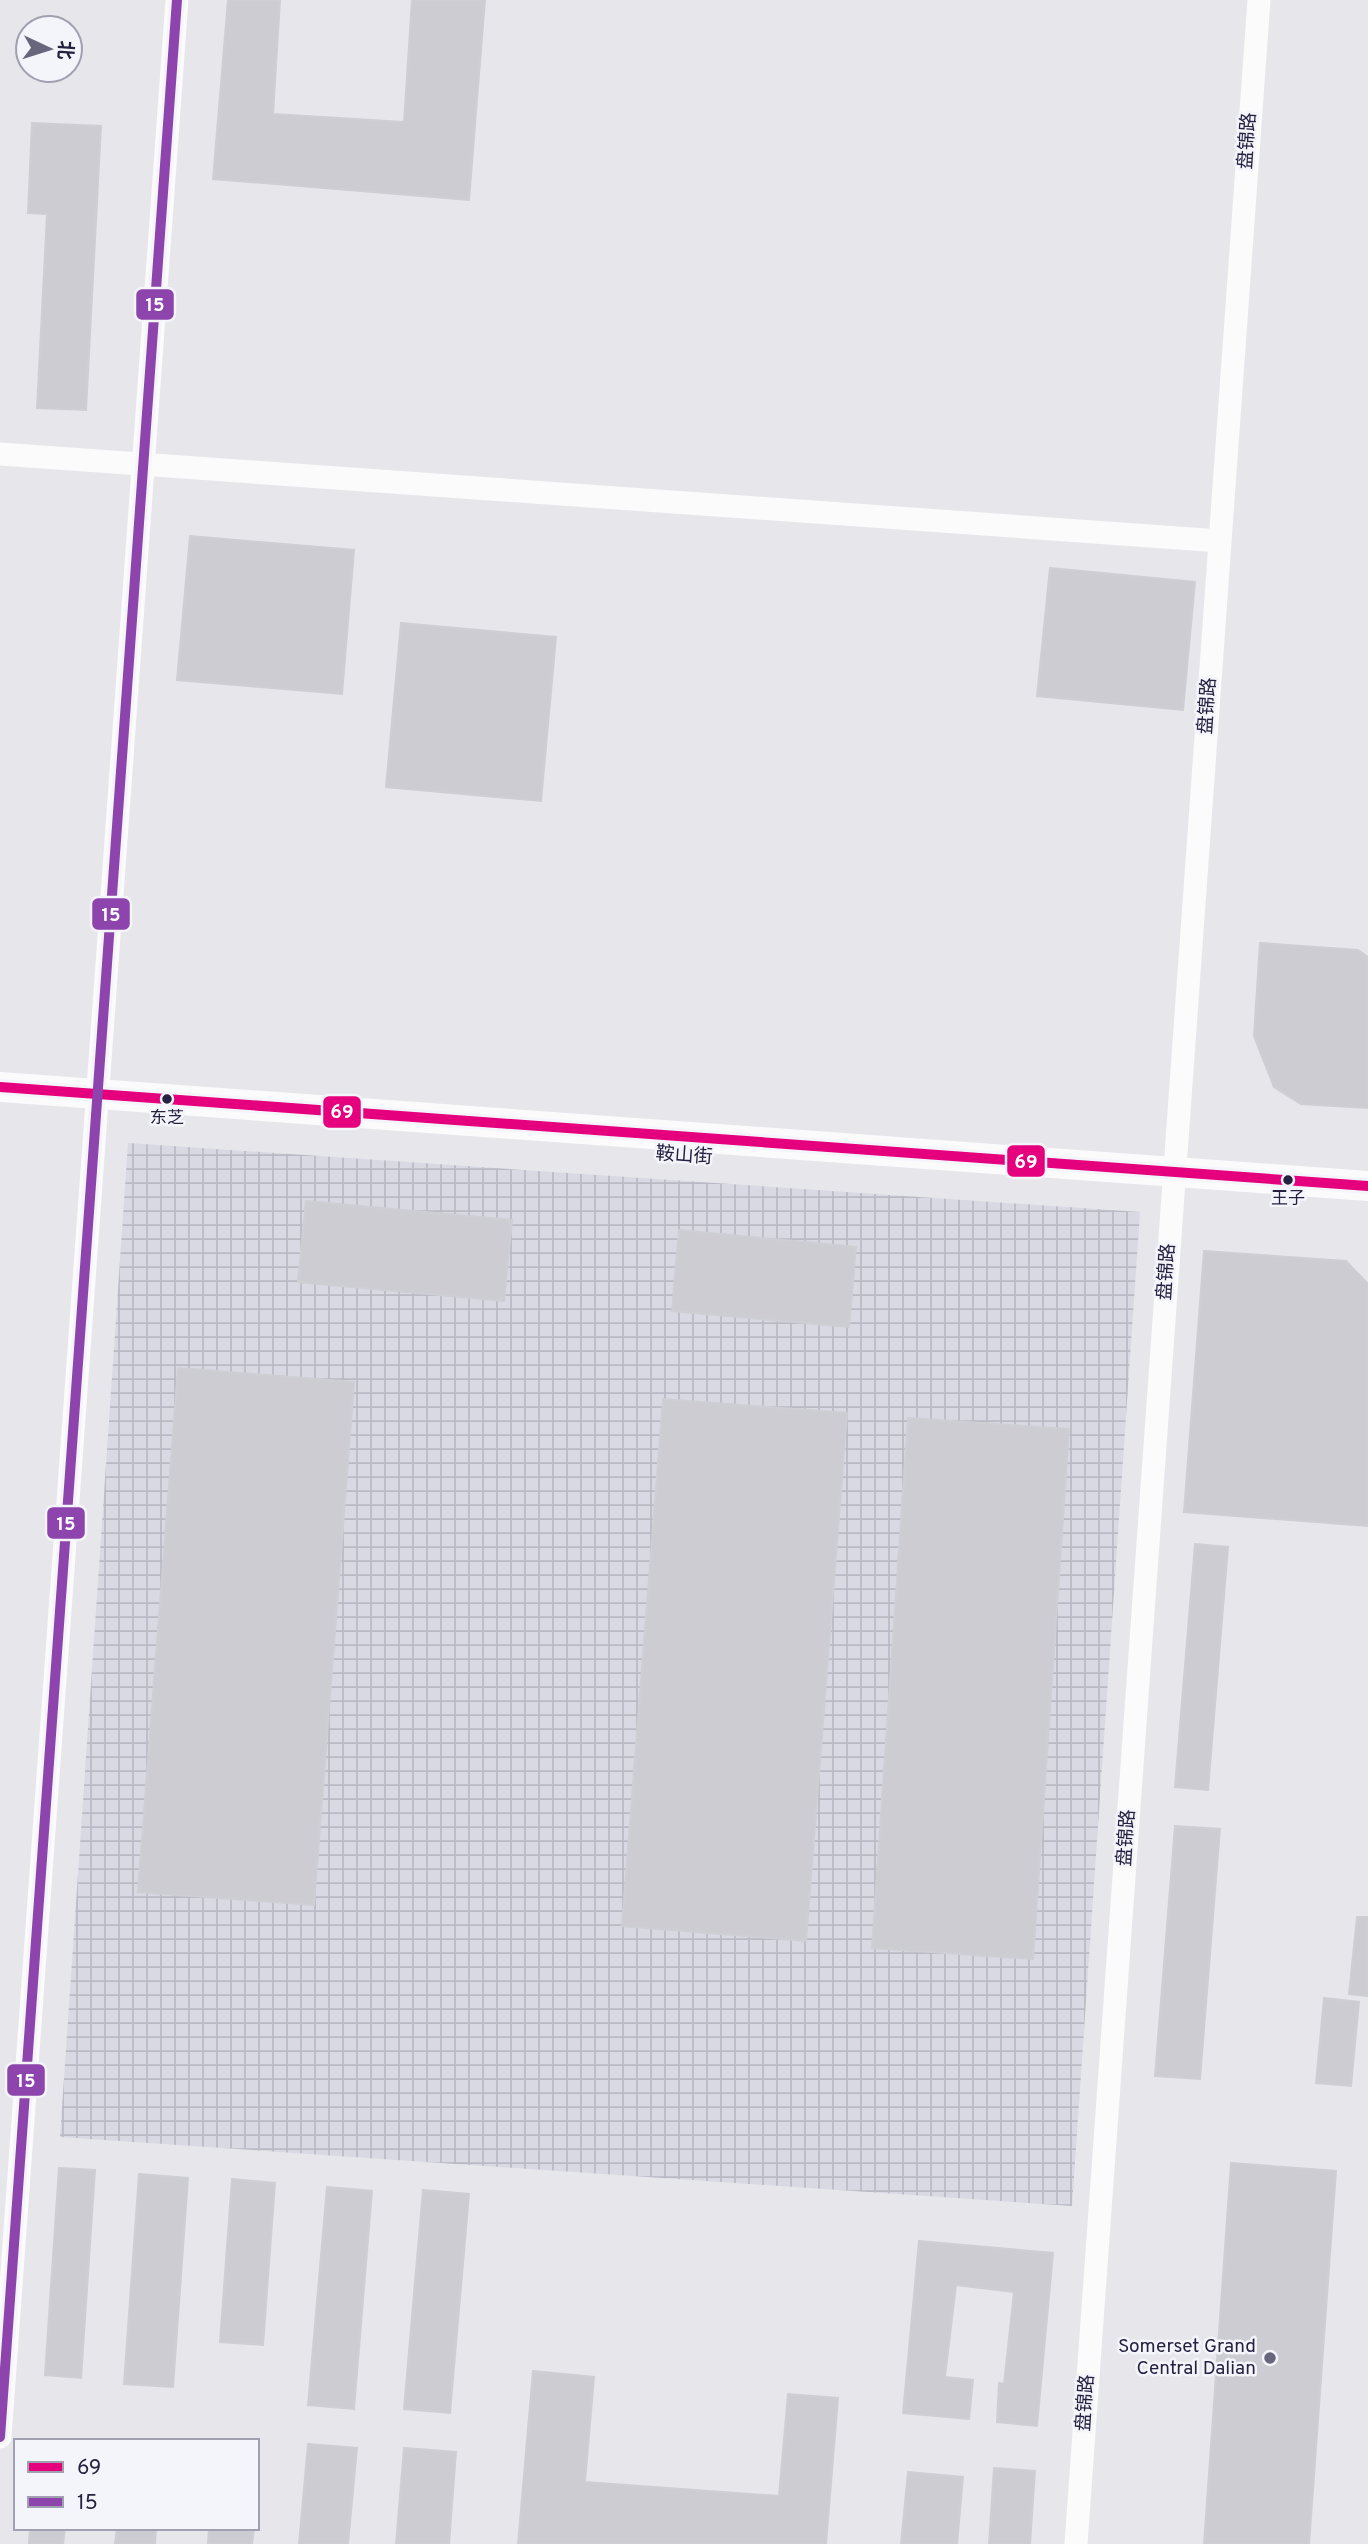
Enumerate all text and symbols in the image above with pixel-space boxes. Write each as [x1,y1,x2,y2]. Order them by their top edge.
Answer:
north arrow [14,14,84,84]
text: 北 [51,40,77,60]
street label: 盘锦路 [1234,112,1262,170]
line badge: 15 [135,288,175,321]
text: 15 [145,294,165,318]
street label: 盘锦路 [1194,677,1222,735]
line badge: 15 [91,897,131,931]
text: 15 [101,904,121,928]
marker: 东芝 [160,1092,174,1106]
line badge: 69 [322,1095,362,1129]
text: 69 [330,1101,354,1125]
place label: 东芝 [150,1108,184,1130]
street label: 鞍山街 [655,1142,713,1170]
line badge: 69 [1006,1144,1046,1178]
text: 69 [1014,1151,1038,1175]
marker: 王子 [1281,1173,1295,1187]
place label: 王子 [1271,1189,1305,1211]
street label: 盘锦路 [1153,1243,1181,1301]
line badge: 15 [46,1506,86,1540]
text: 15 [56,1513,76,1537]
street label: 盘锦路 [1113,1809,1141,1867]
line badge: 15 [6,2063,46,2097]
text: 15 [16,2070,36,2094]
place label: Somerset Grand Central Dalian [1118,2335,1256,2381]
marker: Somerset Grand Central Dalian [1262,2350,1278,2366]
street label: 盘锦路 [1072,2374,1100,2432]
legend [14,2439,259,2530]
text: 69 [77,2455,101,2482]
text: 15 [77,2490,98,2517]

